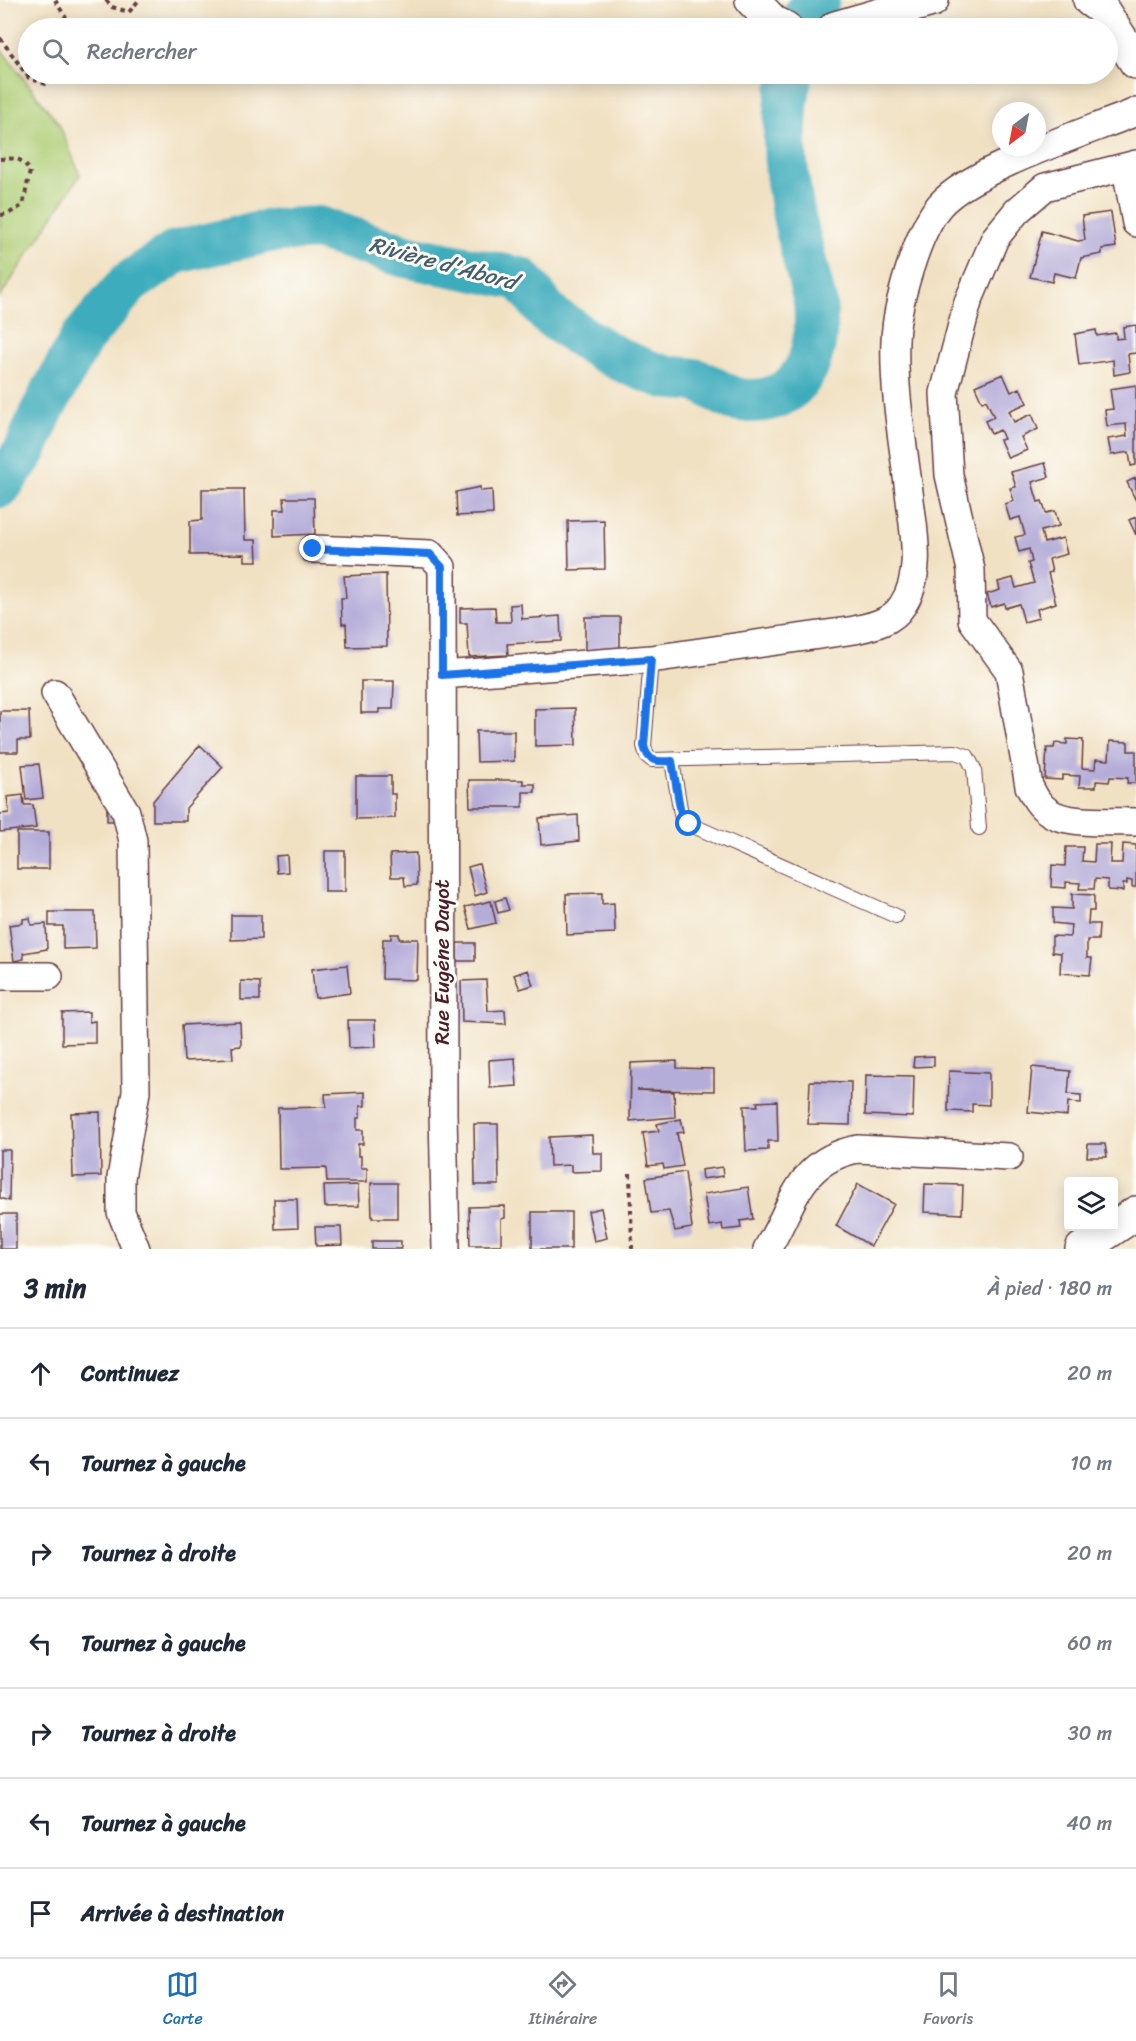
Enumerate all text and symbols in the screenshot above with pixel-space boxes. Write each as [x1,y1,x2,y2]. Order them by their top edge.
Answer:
search box [18,18,1118,84]
text: Rechercher [87,32,197,71]
icon: search [39,35,72,68]
north arrow [992,102,1046,156]
water label: Rivière d'Abord [365,225,526,303]
route end [299,535,325,561]
route start [675,810,701,836]
street label: Rue Eugéne Dayot [423,879,461,1045]
map controls [1064,1177,1118,1231]
button: layers [1064,1177,1118,1231]
text: 3 min [24,1265,86,1311]
text: À pied · 180 m [987,1271,1112,1306]
text: Continuez [81,1354,179,1393]
text: 20 m [1067,1356,1112,1391]
icon: ahead [24,1357,57,1390]
text: Tournez à gauche [81,1444,246,1483]
text: 10 m [1070,1446,1112,1481]
icon: left [24,1447,57,1480]
text: Tournez à droite [81,1534,236,1573]
text: 20 m [1067,1536,1112,1571]
icon: right [24,1537,57,1570]
text: Tournez à gauche [81,1624,246,1663]
text: 60 m [1067,1626,1112,1661]
icon: left [24,1627,57,1660]
text: Tournez à droite [81,1714,236,1753]
text: 30 m [1068,1716,1112,1751]
icon: right [24,1717,57,1750]
text: Tournez à gauche [81,1804,246,1843]
text: 40 m [1066,1806,1112,1841]
icon: left [24,1807,57,1840]
text: Arrivée à destination [81,1894,284,1933]
icon: arrive [24,1897,57,1930]
tab: Carte [163,1968,203,2033]
tab: Itinéraire [529,1968,597,2033]
tab: Favoris [923,1968,973,2033]

